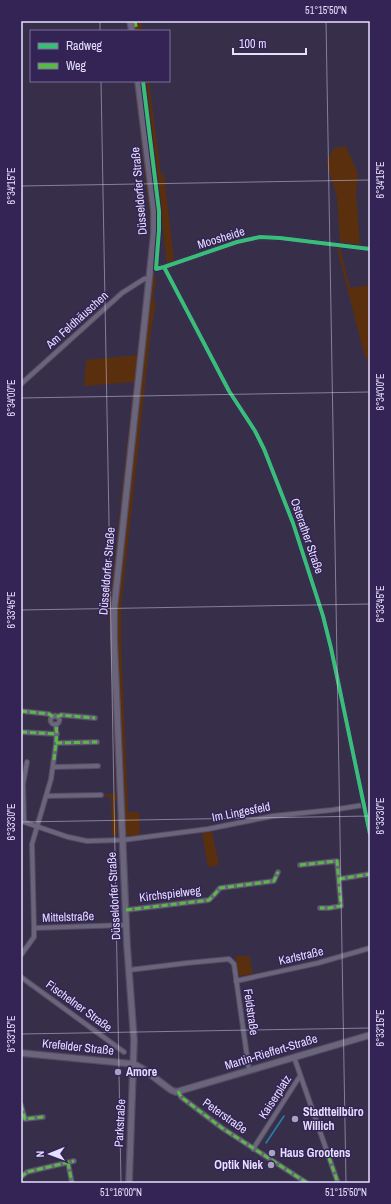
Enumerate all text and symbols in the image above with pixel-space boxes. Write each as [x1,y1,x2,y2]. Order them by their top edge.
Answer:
text: 51°15'50"N [305,4,347,17]
legend [30,30,170,82]
scale bar [233,30,306,56]
text: 100 m [239,36,266,52]
text: Radweg [66,38,103,54]
text: Weg [66,58,87,74]
street label: Düsseldorfer Straße [127,146,151,236]
text: 6°34'15"E [374,162,387,198]
text: 6°34'15"E [5,168,18,204]
street label: Moosheide [195,223,247,253]
street label: Am Feldhäuschen [42,288,112,353]
text: 6°34'00"E [374,374,387,410]
text: 6°34'00"E [5,380,18,416]
street label: Osterather Straße [287,496,327,576]
street label: Düsseldorfer Straße [95,526,119,616]
text: 6°33'45"E [374,586,387,622]
text: 6°33'45"E [5,592,18,628]
text: 6°33'30"E [374,798,387,834]
street label: Im Lingesfeld [210,799,272,825]
text: 6°33'30"E [5,804,18,840]
street label: Düsseldorfer Straße [104,852,124,940]
street label: Kirchspielweg [138,882,202,906]
street label: Mittelstraße [42,908,94,926]
street label: Karlstraße [277,943,325,969]
street label: Fischelner Straße [43,977,115,1035]
street label: Feldstraße [240,988,262,1036]
text: 6°33'15"E [374,1010,387,1046]
text: 6°33'15"E [5,1016,18,1052]
street label: Martin-Rieffert-Straße [223,1030,319,1074]
street label: Krefelder Straße [41,1035,115,1059]
place label: Amore [126,1064,158,1080]
marker: Amore [113,1067,123,1077]
street label: Kaiserplatz [255,1072,295,1122]
street label: Peterstraße [199,1095,251,1137]
street label: Parkstraße [111,1099,129,1147]
place label: Stadtteilbüro Willich [303,1104,364,1134]
marker: Stadtteilbüro Willich [290,1114,300,1124]
north arrow [30,1134,70,1174]
place label: Haus Grootens [280,1145,351,1161]
marker: Haus Grootens [267,1148,277,1158]
text: N [33,1151,47,1158]
place label: Optik Niek [214,1157,264,1173]
marker: Optik Niek [266,1160,276,1170]
text: 51°16'00"N [100,1186,142,1199]
text: 51°15'50"N [325,1186,367,1199]

